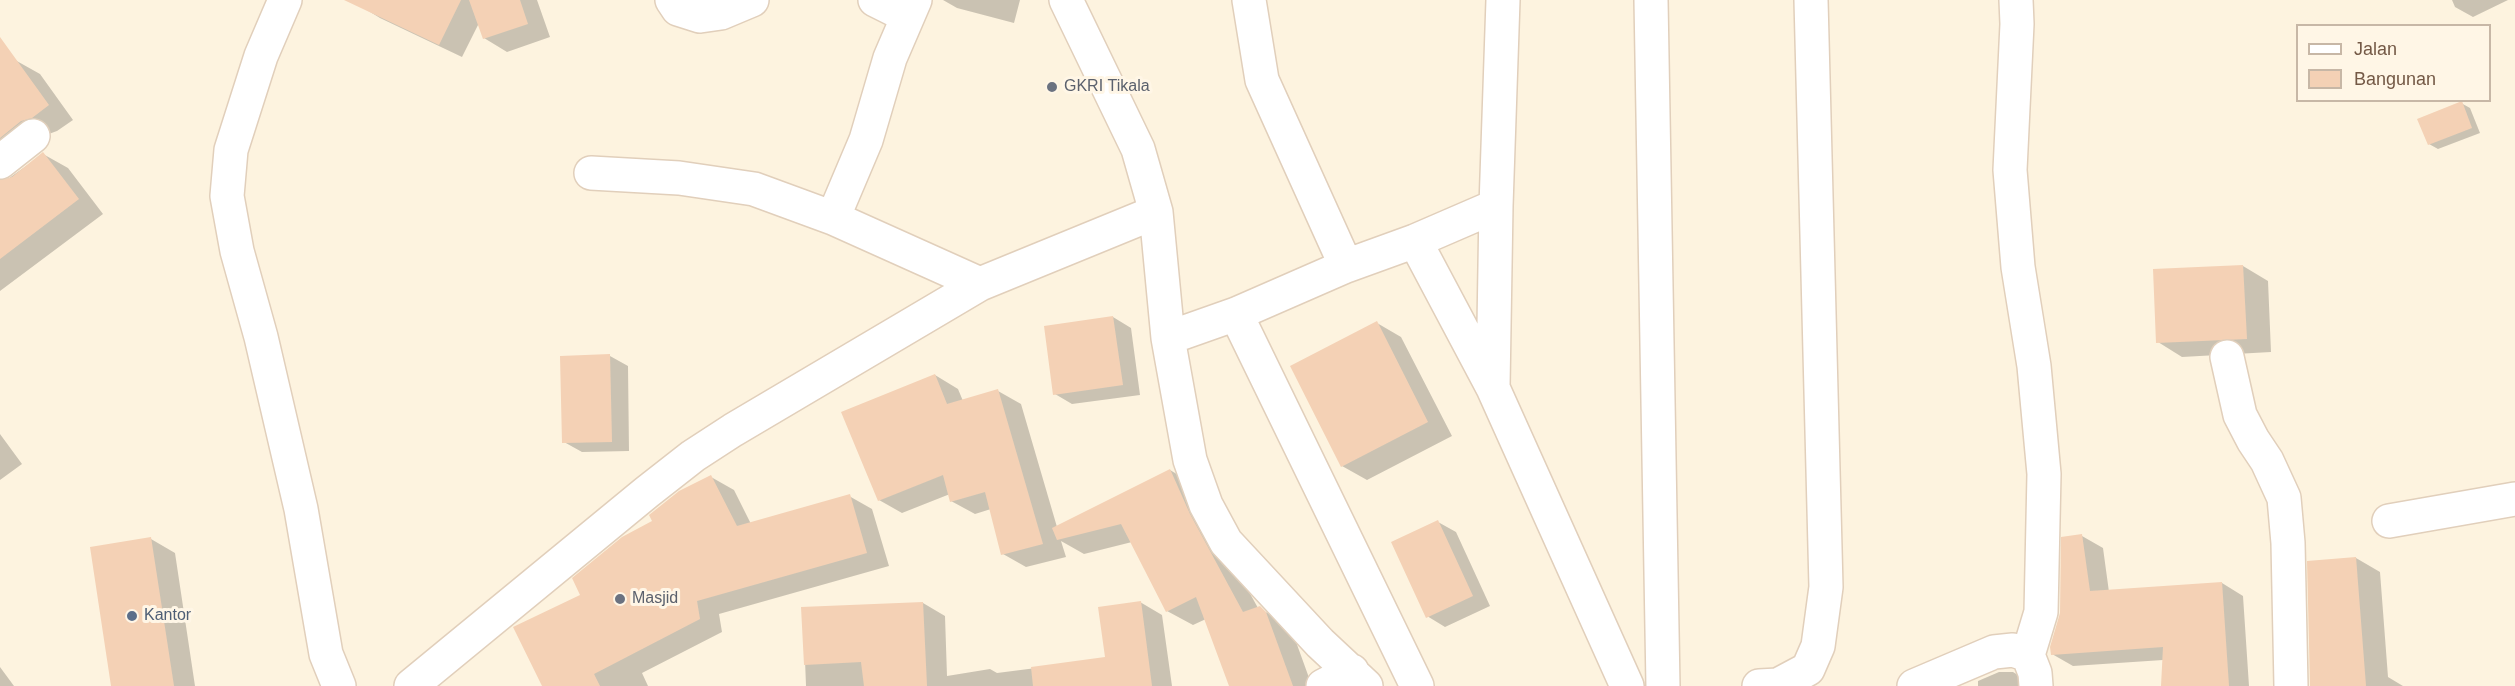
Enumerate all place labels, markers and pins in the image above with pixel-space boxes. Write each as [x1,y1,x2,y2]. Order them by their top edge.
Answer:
place label: GKRI Tikala [1064,77,1150,97]
marker: GKRI Tikala [1045,80,1059,94]
place label: Masjid [632,589,678,609]
marker: Masjid [613,592,627,606]
place label: Kantor [144,606,191,626]
marker: Kantor [125,609,139,623]

